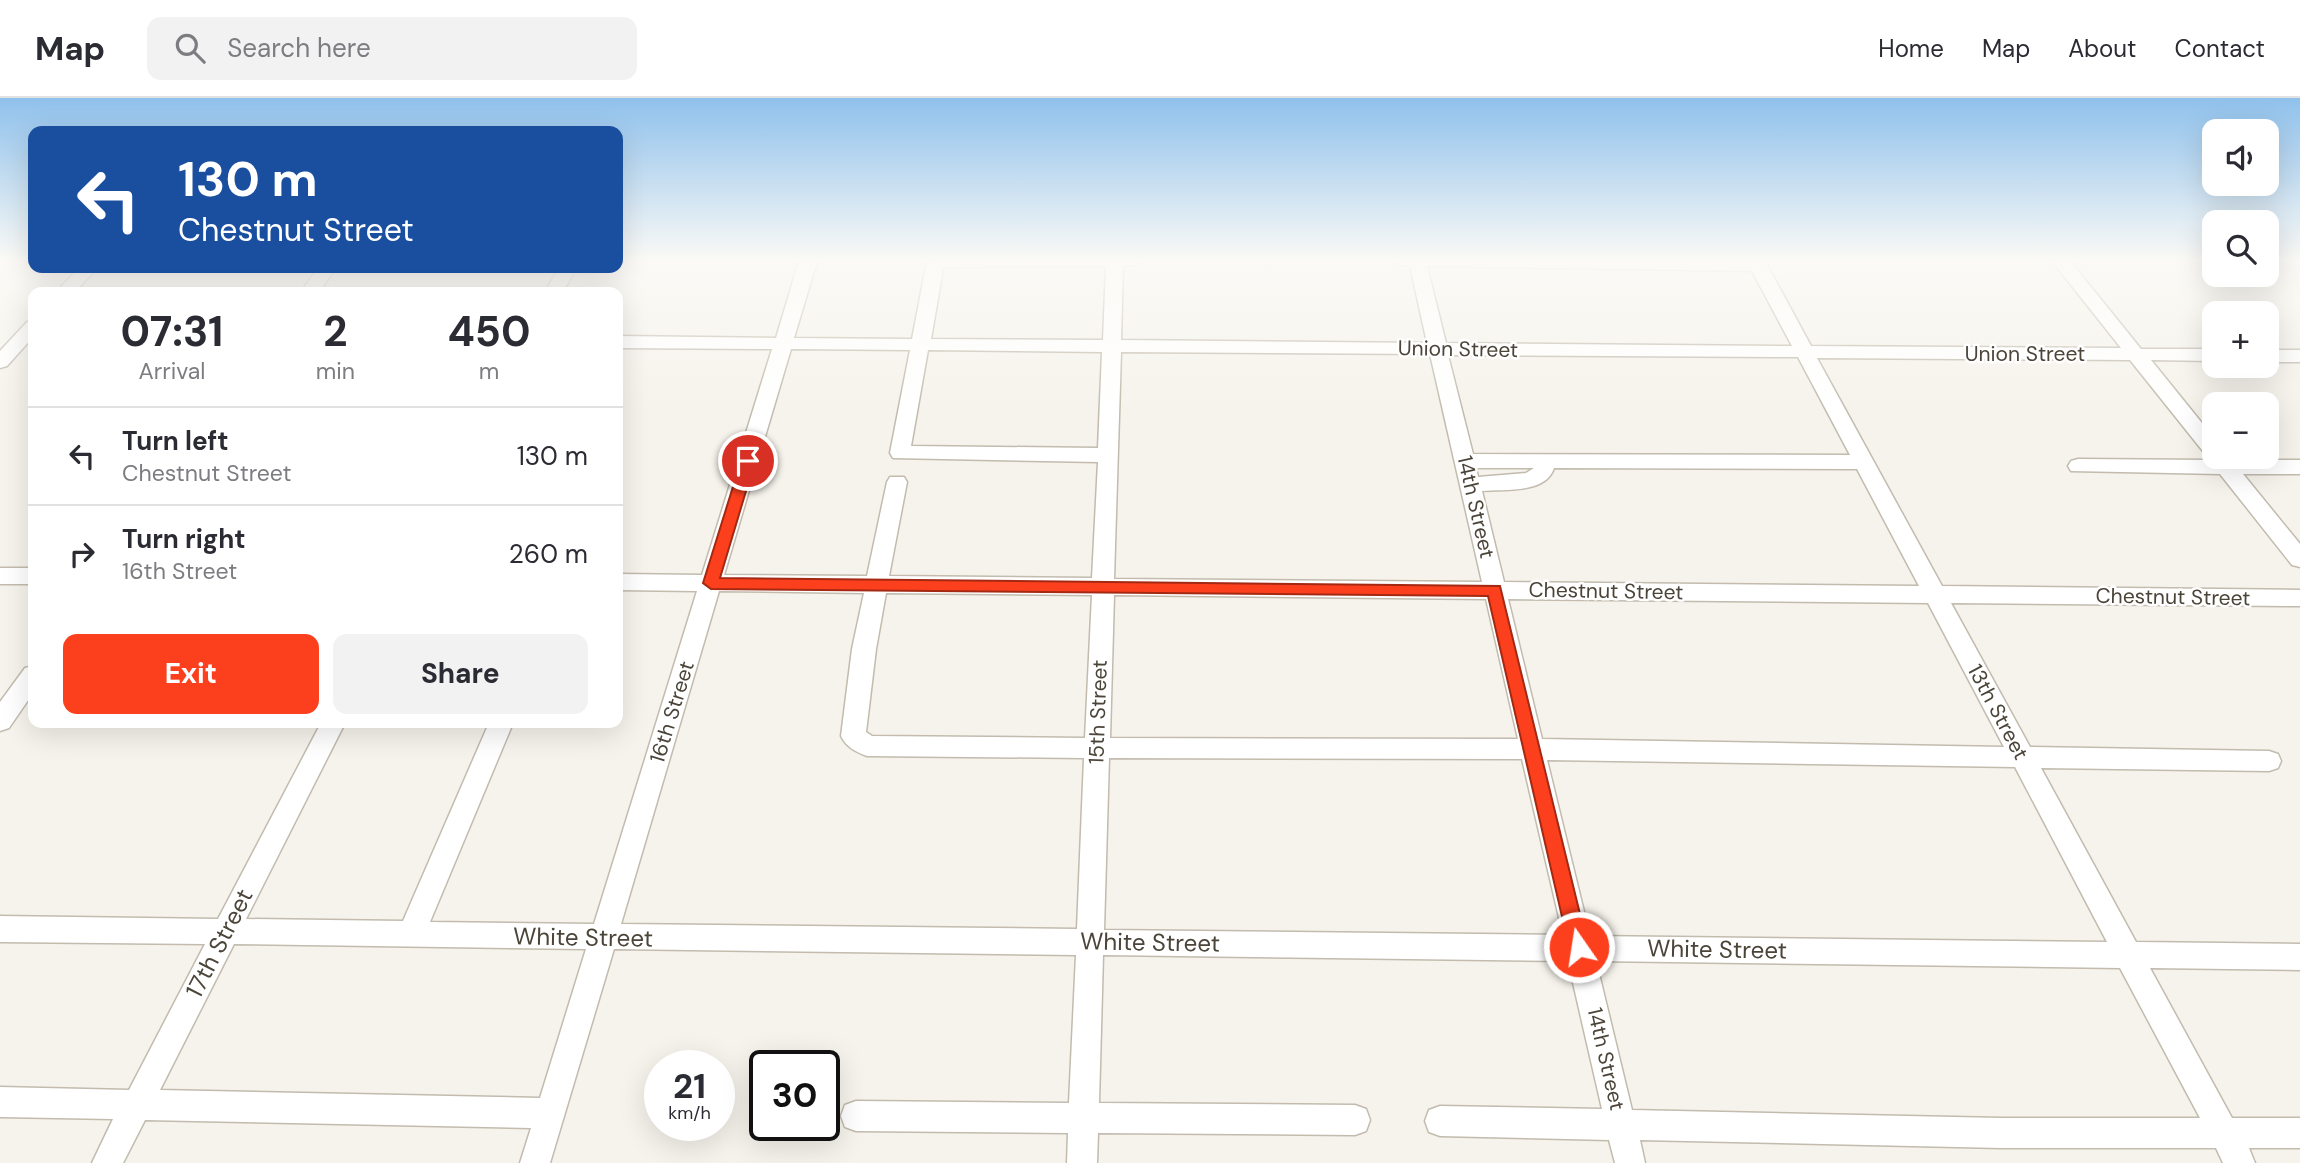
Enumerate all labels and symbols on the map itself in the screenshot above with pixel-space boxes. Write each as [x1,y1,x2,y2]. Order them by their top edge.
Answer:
street label: Union Street [1398,334,1518,364]
street label: Union Street [1965,340,2085,368]
pin [718,431,778,491]
street label: 14th Street [1451,453,1501,561]
street label: Chestnut Street [1528,576,1684,606]
street label: Chestnut Street [2095,582,2251,612]
street label: 16th Street [643,658,701,766]
street label: 15th Street [1082,659,1114,765]
street label: 13th Street [1961,659,2035,765]
street label: 17th Street [178,883,260,1003]
position arrow [1542,910,1616,984]
street label: White Street [513,920,653,954]
street label: White Street [1080,925,1220,959]
street label: White Street [1647,932,1787,966]
street label: 14th Street [1581,1005,1631,1113]
speed limit sign: 30 [749,1050,840,1141]

